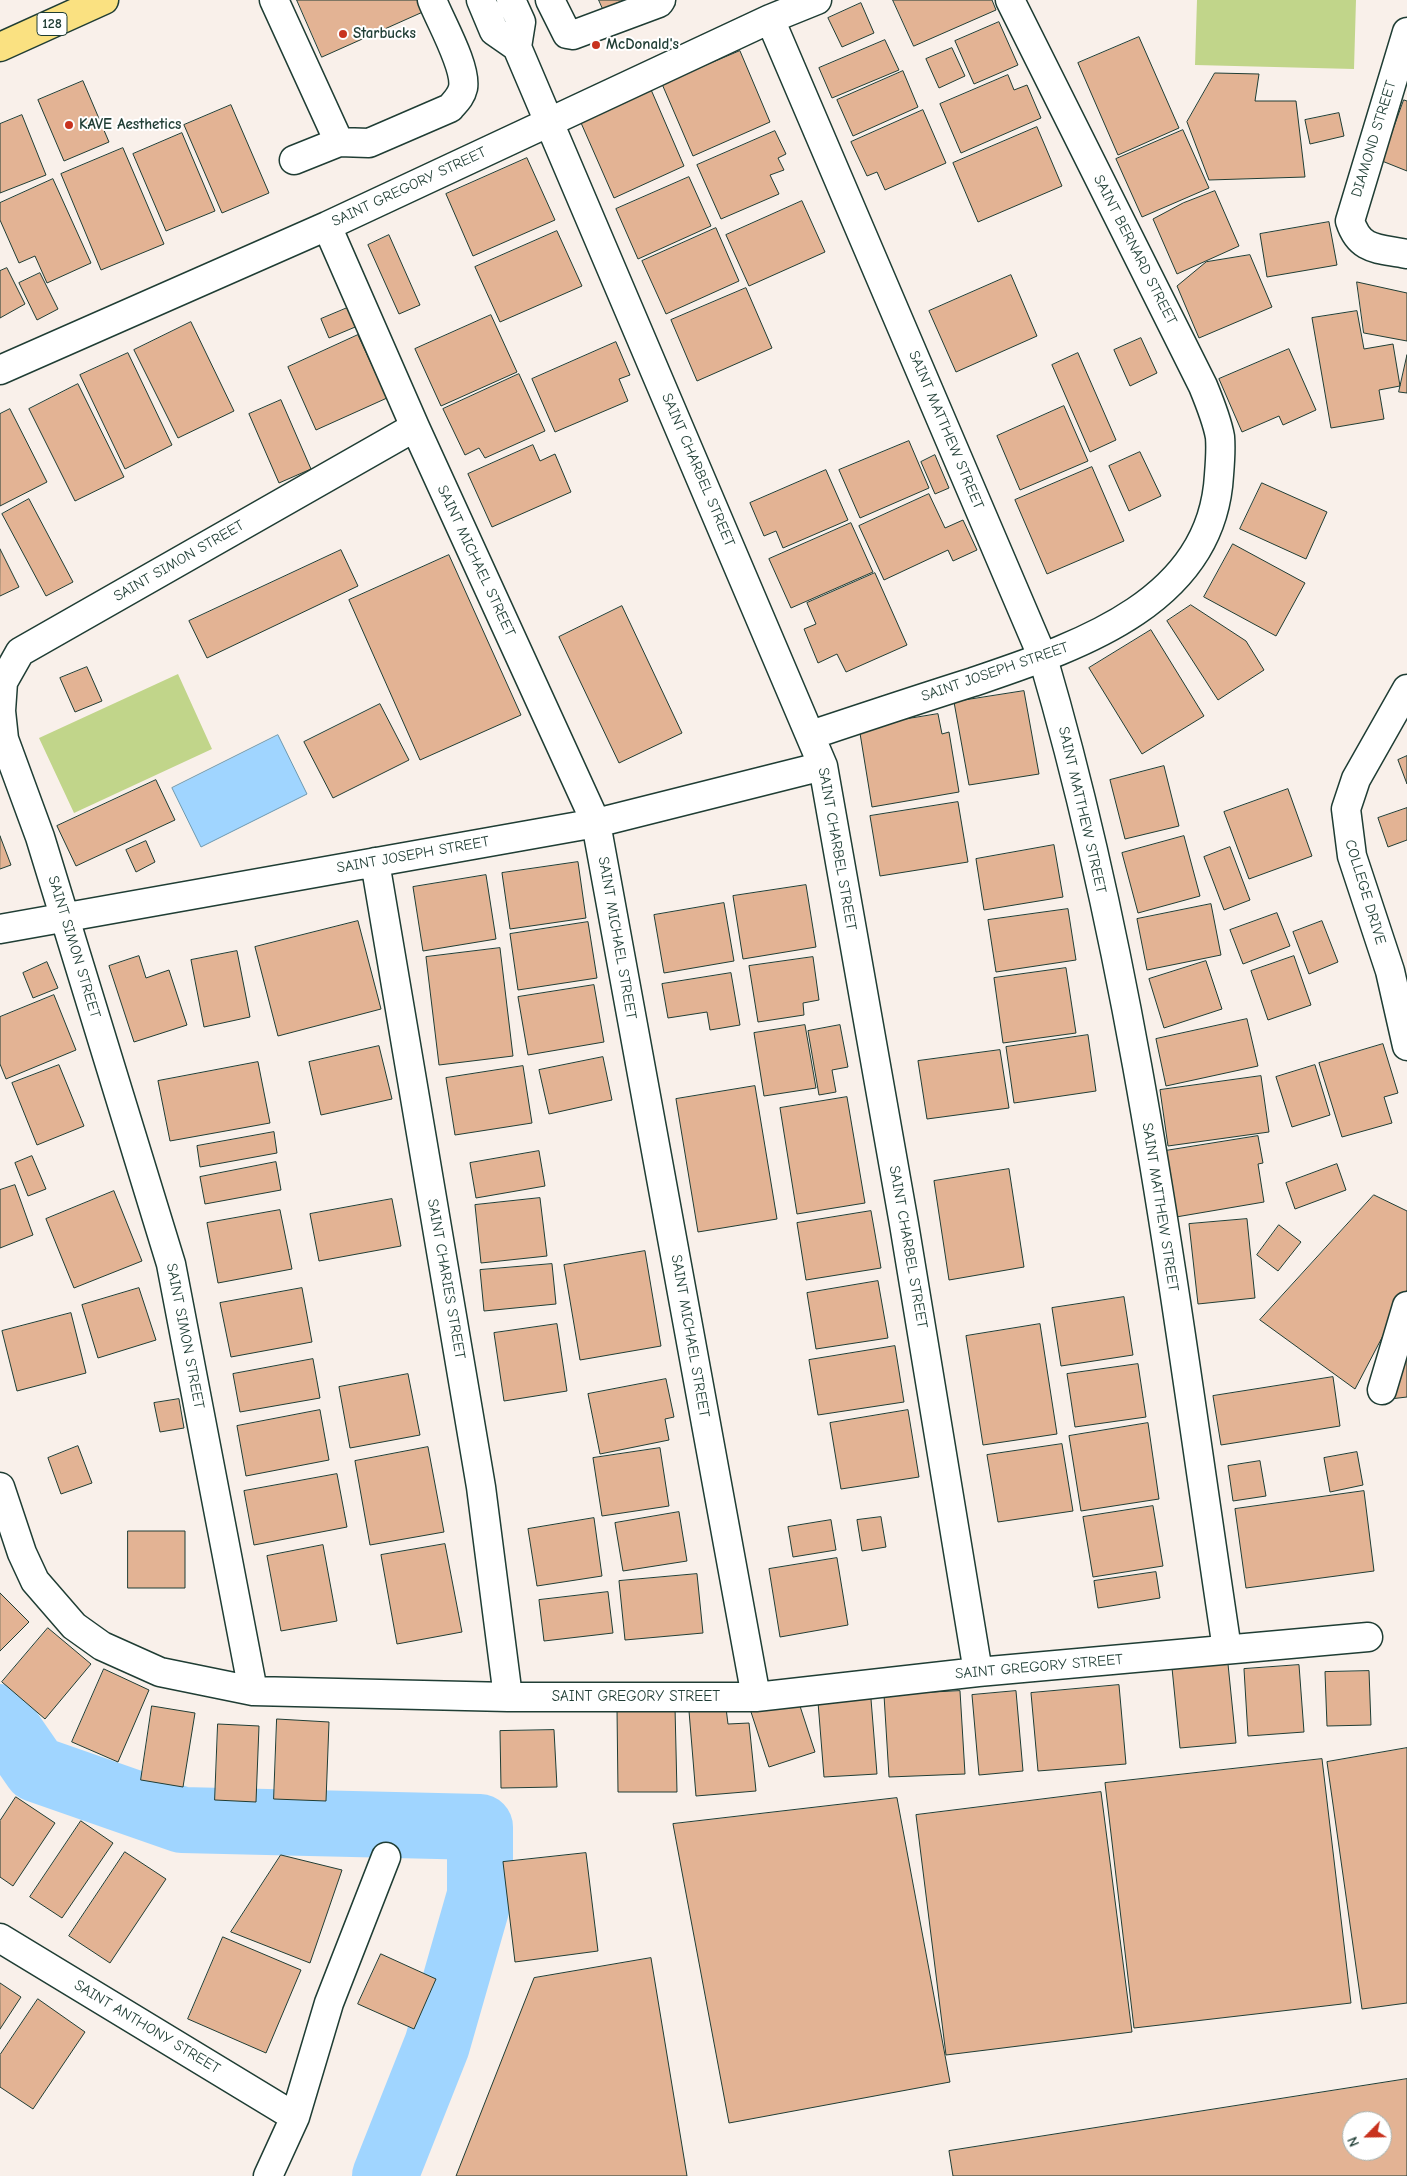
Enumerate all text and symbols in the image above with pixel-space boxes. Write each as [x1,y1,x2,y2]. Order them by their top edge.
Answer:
road number: 128 [37,12,67,36]
place label: Starbucks [353,25,416,43]
marker: Starbucks [337,28,349,40]
place label: McDonald's [606,36,679,54]
marker: McDonald's [590,39,602,51]
street label: DIAMOND STREET [1348,78,1400,200]
place label: KAVE Aesthetics [79,116,181,134]
marker: KAVE Aesthetics [63,119,75,131]
street label: SAINT GREGORY STREET [329,143,489,231]
street label: SAINT BERNARD STREET [1089,172,1181,328]
street label: SAINT MATTHEW STREET [904,348,988,512]
street label: SAINT CHARBEL STREET [657,390,739,550]
street label: SAINT MICHAEL STREET [433,482,519,640]
street label: SAINT SIMON STREET [111,516,247,606]
street label: SAINT JOSEPH STREET [919,638,1071,706]
street label: SAINT MATTHEW STREET [1054,725,1110,895]
street label: SAINT CHARBEL STREET [814,766,860,932]
street label: SAINT JOSEPH STREET [335,833,491,877]
street label: COLLEGE DRIVE [1340,837,1390,947]
street label: SAINT MICHAEL STREET [594,855,640,1021]
street label: SAINT SIMON STREET [44,874,104,1020]
street label: SAINT MATTHEW STREET [1138,1121,1182,1293]
street label: SAINT CHARBEL STREET [885,1164,931,1330]
street label: SAINT CHARIES STREET [423,1197,469,1361]
street label: SAINT MICHAEL STREET [667,1253,713,1419]
street label: SAINT SIMON STREET [162,1262,208,1410]
street label: SAINT GREGORY STREET [954,1651,1124,1683]
street label: SAINT GREGORY STREET [552,1688,720,1706]
street label: SAINT ANTHONY STREET [71,1976,223,2078]
north arrow [1342,2111,1392,2161]
text: N [1344,2134,1363,2149]

